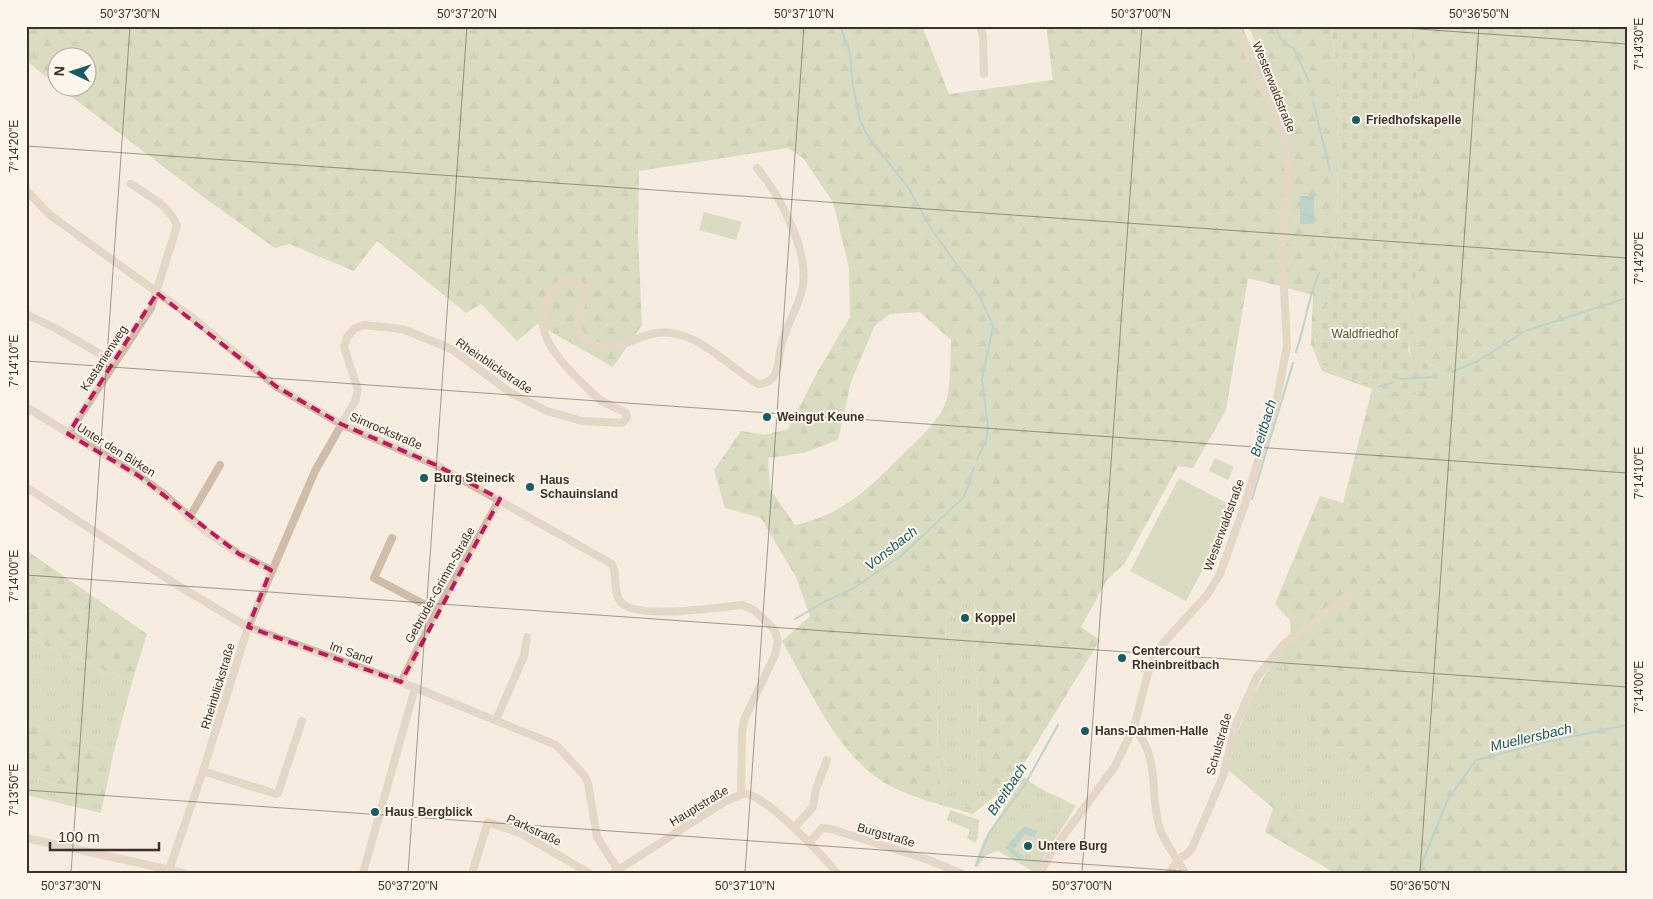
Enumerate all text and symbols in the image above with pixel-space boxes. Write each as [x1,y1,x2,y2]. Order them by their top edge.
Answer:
text: 50°37'30"N [100,7,160,21]
text: 50°37'20"N [437,7,497,21]
text: 50°37'10"N [774,7,834,21]
text: 50°37'00"N [1111,7,1171,21]
text: 50°36'50"N [1449,7,1509,21]
text: 7°14'30"E [1632,18,1646,70]
street label: Westerwaldstraße [1249,40,1299,135]
north arrow [48,48,98,98]
text: N [51,65,67,77]
place label: Friedhofskapelle [1366,113,1462,127]
marker: Friedhofskapelle [1350,114,1362,126]
text: 7°14'20"E [7,120,21,172]
text: 7°14'20"E [1632,232,1646,284]
street label: Kastanienweg [78,323,130,393]
park label: Waldfriedhof [1332,327,1399,341]
text: 7°14'10"E [7,335,21,387]
street label: Rheinblickstraße [453,335,535,397]
water label: Breitbach [1247,397,1279,459]
street label: Simrockstraße [348,409,425,453]
place label: Weingut Keune [777,410,864,424]
marker: Weingut Keune [761,411,773,423]
street label: Unter den Birken [74,420,158,480]
text: 7°14'10"E [1632,447,1646,499]
place label: Burg Steineck [434,471,515,485]
marker: Burg Steineck [418,472,430,484]
place label: Haus Schauinsland [540,473,618,501]
street label: Westerwaldstraße [1201,477,1247,573]
marker: Haus Schauinsland [524,481,536,493]
water label: Vonsbach [862,523,920,573]
street label: Gebrüder-Grimm-Straße [402,524,478,646]
text: 7°14'00"E [7,550,21,602]
place label: Koppel [975,611,1016,625]
marker: Koppel [959,612,971,624]
street label: Im Sand [328,639,374,667]
street label: Rheinblickstraße [198,641,238,731]
place label: Centercourt Rheinbreitbach [1132,644,1219,672]
marker: Centercourt Rheinbreitbach [1116,652,1128,664]
text: 7°14'00"E [1632,661,1646,713]
street label: Schulstraße [1203,711,1235,777]
water label: Muellersbach [1489,720,1574,754]
place label: Hans-Dahmen-Halle [1095,724,1209,738]
marker: Hans-Dahmen-Halle [1079,725,1091,737]
water label: Breitbach [984,760,1030,818]
text: 7°13'50"E [7,764,21,816]
street label: Hauptstraße [667,783,731,829]
place label: Haus Bergblick [385,805,473,819]
marker: Haus Bergblick [369,806,381,818]
street label: Parkstraße [504,811,564,849]
scale bar [50,819,159,851]
street label: Burgstraße [856,820,917,850]
text: 100 m [58,828,100,845]
place label: Untere Burg [1038,839,1107,853]
marker: Untere Burg [1022,840,1034,852]
text: 50°37'30"N [41,879,101,893]
text: 50°37'20"N [378,879,438,893]
text: 50°37'10"N [715,879,775,893]
text: 50°37'00"N [1052,879,1112,893]
text: 50°36'50"N [1390,879,1450,893]

